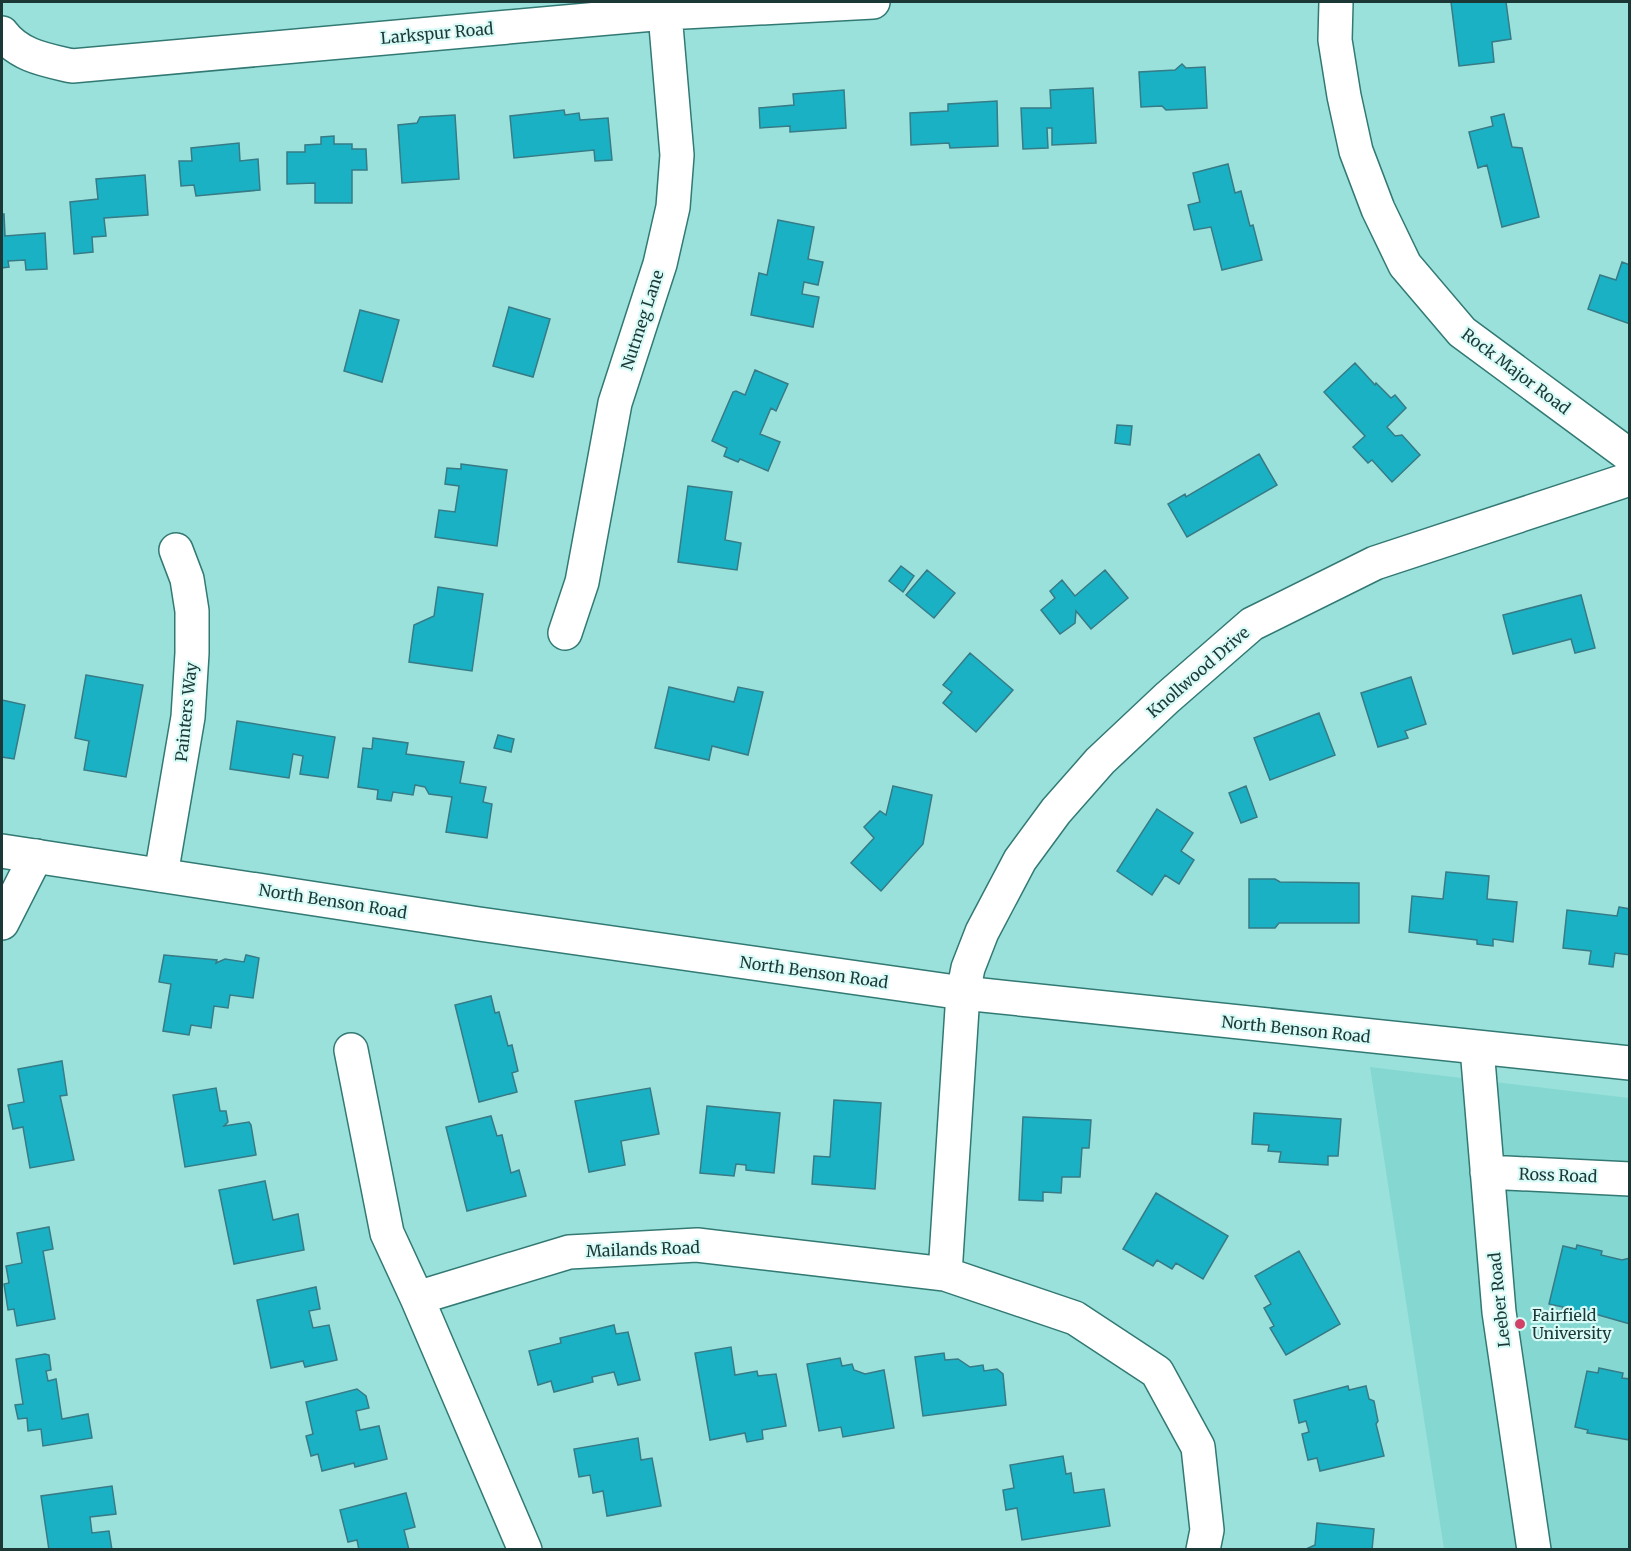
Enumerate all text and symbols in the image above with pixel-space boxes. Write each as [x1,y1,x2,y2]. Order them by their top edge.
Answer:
street label: Larkspur Road [380,18,495,48]
street label: Nutmeg Lane [616,267,668,373]
street label: Rock Major Road [1458,324,1575,419]
street label: Knollwood Drive [1143,622,1253,722]
street label: Painters Way [171,661,201,763]
street label: North Benson Road [257,879,409,923]
street label: North Benson Road [738,952,890,992]
street label: North Benson Road [1220,1011,1372,1047]
street label: Ross Road [1518,1164,1598,1186]
street label: Mailands Road [586,1237,701,1261]
street label: Leeber Road [1484,1251,1514,1348]
place label: Fairfield University [1532,1305,1612,1343]
marker: Fairfield University [1513,1317,1527,1331]

